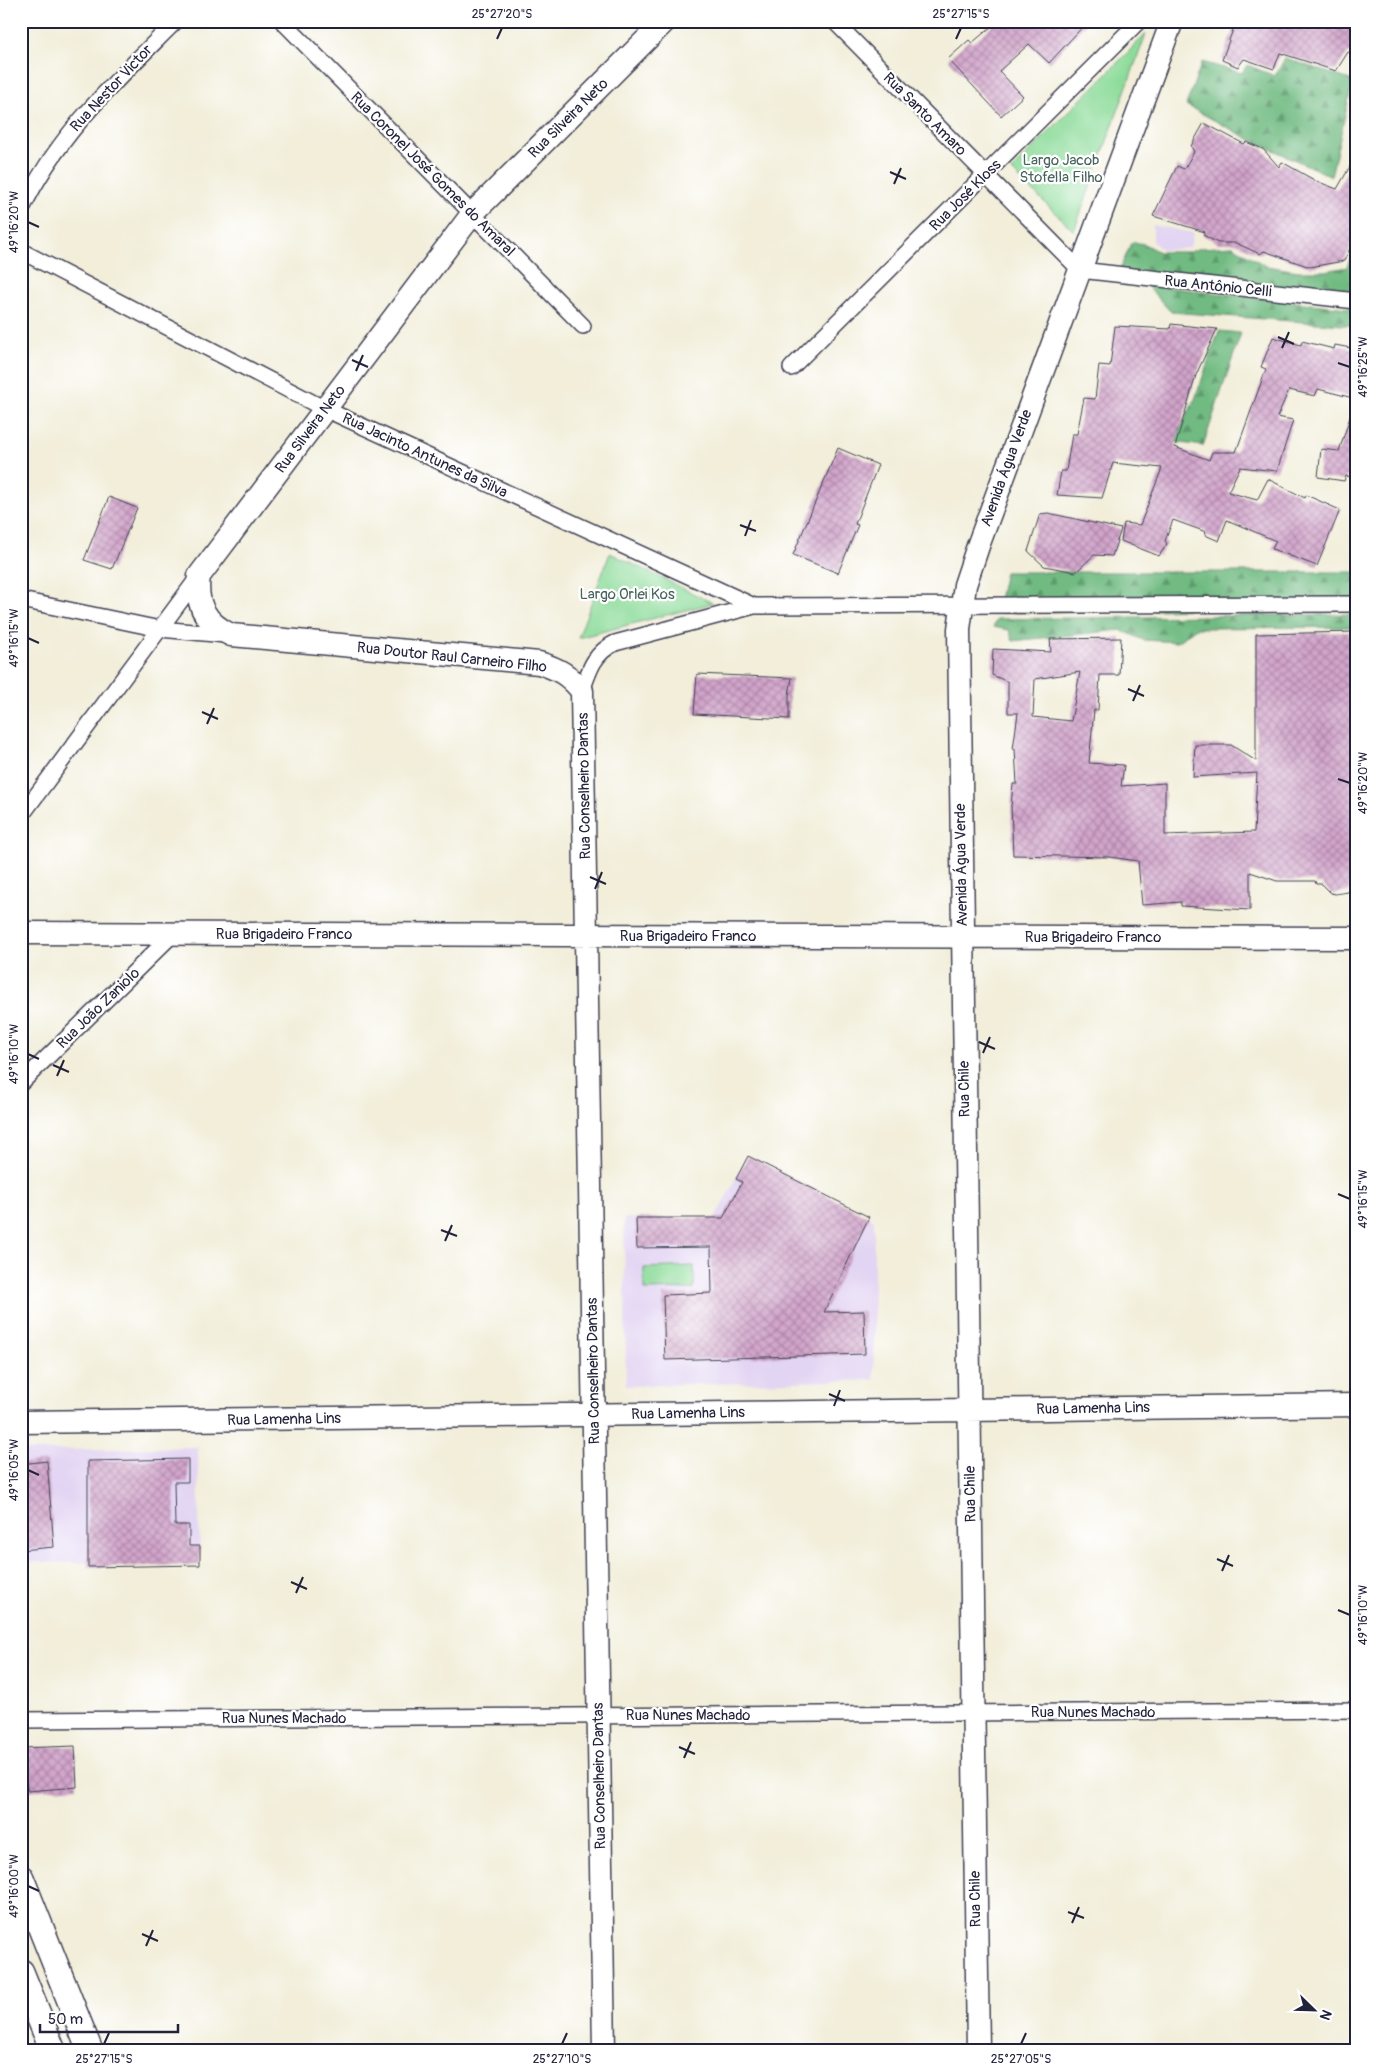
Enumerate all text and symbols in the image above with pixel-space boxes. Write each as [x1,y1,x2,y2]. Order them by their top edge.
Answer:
text: 25°27'20"S [472,7,532,22]
text: 25°27'15"S [933,7,989,22]
street label: Rua Nestor Victor [66,40,157,136]
street label: Rua Santo Amaro [879,69,970,160]
street label: Rua Silveira Neto [524,74,612,162]
street label: Rua Coronel José Gomes do Amaral [346,88,519,261]
park label: Largo Jacob Stofella Filho [1019,151,1103,187]
street label: Rua José Kloss [925,155,1005,235]
text: 49°16'20"W [7,191,22,253]
street label: Rua Antônio Celli [1163,271,1273,302]
text: 49°16'25"W [1356,337,1371,397]
street label: Rua Silveira Neto [271,381,350,477]
street label: Avenida Água Verde [976,406,1037,529]
street label: Rua Jacinto Antunes da Silva [339,409,511,502]
park label: Largo Orlei Kos [579,585,675,604]
text: 49°16'15"W [7,609,22,667]
street label: Rua Doutor Raul Carneiro Filho [356,638,548,677]
street label: Rua Conselheiro Dantas [574,712,595,860]
text: 49°16'20"W [1356,752,1371,814]
street label: Avenida Água Verde [951,803,972,927]
street label: Rua Brigadeiro Franco [216,925,352,944]
street label: Rua Brigadeiro Franco [620,927,756,946]
street label: Rua Brigadeiro Franco [1025,928,1161,947]
street label: Rua João Zaniolo [53,964,144,1053]
text: 49°16'10"W [7,1024,22,1084]
street label: Rua Chile [954,1060,974,1117]
text: 49°16'15"W [1356,1170,1371,1228]
street label: Rua Conselheiro Dantas [583,1297,604,1445]
street label: Rua Lamenha Lins [1036,1398,1150,1419]
street label: Rua Lamenha Lins [631,1403,745,1424]
street label: Rua Lamenha Lins [227,1409,341,1430]
text: 49°16'05"W [7,1439,22,1501]
street label: Rua Chile [960,1465,980,1522]
text: 49°16'10"W [1356,1585,1371,1645]
street label: Rua Conselheiro Dantas [589,1702,610,1850]
street label: Rua Nunes Machado [1031,1703,1155,1722]
street label: Rua Nunes Machado [626,1706,750,1725]
street label: Rua Nunes Machado [222,1709,346,1728]
text: 49°16'00"W [7,1854,22,1918]
street label: Rua Chile [965,1870,985,1927]
north arrow [1290,1984,1340,2034]
scale bar [40,2002,178,2034]
text: N [1316,2007,1335,2023]
text: 50 m [48,2010,83,2029]
text: 25°27'15"S [76,2052,132,2067]
text: 25°27'10"S [533,2052,591,2067]
text: 25°27'05"S [991,2052,1051,2067]

